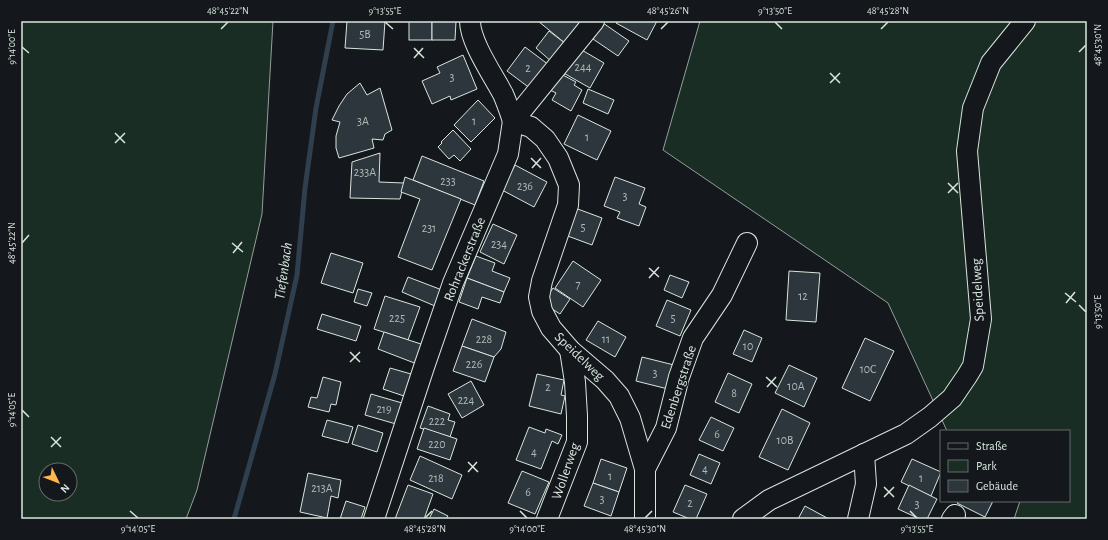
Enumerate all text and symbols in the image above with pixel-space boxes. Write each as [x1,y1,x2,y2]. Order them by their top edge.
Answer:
text: 48°45'22"N [207,6,249,16]
text: 9°13'55"E [369,6,402,16]
text: 48°45'26"N [647,6,689,16]
text: 9°13'50"E [758,6,792,16]
text: 48°45'28"N [867,6,909,16]
text: 48°45'30"N [1093,24,1103,66]
house number: 5B [359,28,371,40]
text: 9°14'00"E [7,29,17,65]
house number: 244 [574,61,592,73]
house number: 2 [525,62,531,74]
house number: 3 [450,71,455,83]
house number: 3A [357,115,369,127]
house number: 1 [472,115,476,127]
house number: 1 [585,131,589,143]
house number: 233A [354,166,376,178]
house number: 233 [440,175,456,187]
house number: 236 [517,180,533,192]
house number: 3 [623,190,628,202]
street label: Rohrackerstraße [442,215,488,303]
house number: 5 [580,221,586,233]
text: 48°45'22"N [7,222,17,264]
house number: 231 [422,222,436,234]
house number: 234 [491,238,507,250]
water label: Tiefenbach [272,241,295,301]
street label: Speidelweg [969,258,987,322]
house number: 7 [575,278,581,290]
house number: 12 [798,290,808,302]
text: 9°13'50"E [1093,295,1103,329]
house number: 225 [389,312,405,324]
house number: 5 [670,312,676,324]
street label: Speidelweg [552,330,607,384]
house number: 228 [476,333,493,345]
house number: 11 [602,333,610,345]
house number: 10 [743,340,753,352]
street label: Edenbergstraße [659,344,699,431]
house number: 226 [466,358,483,370]
house number: 10C [860,363,876,375]
house number: 3 [653,367,658,379]
house number: 10A [787,380,805,392]
house number: 2 [545,381,551,393]
house number: 8 [731,387,737,399]
text: 9°14'05"E [7,393,17,427]
house number: 224 [458,394,475,406]
house number: 219 [376,403,392,415]
house number: 222 [429,415,446,427]
house number: 6 [714,428,720,440]
legend [940,430,1070,502]
house number: 10B [777,434,793,446]
house number: 220 [428,438,446,450]
text: Straße [976,440,1007,452]
street label: Wollerweg [550,441,582,502]
house number: 4 [531,446,537,458]
text: Park [976,460,997,472]
north arrow [38,462,78,502]
house number: 4 [702,463,708,475]
house number: 1 [608,470,612,482]
house number: 218 [428,472,444,484]
house number: 1 [919,472,923,484]
text: Gebäude [976,480,1018,492]
text: N [58,482,72,495]
house number: 213A [311,482,333,494]
house number: 6 [525,486,531,498]
house number: 3 [600,493,605,505]
house number: 2 [687,497,693,509]
house number: 3 [915,498,920,510]
text: 9°14'05"E [121,524,155,534]
text: 48°45'28"N [404,524,446,534]
text: 9°14'00"E [509,524,545,534]
text: 48°45'30"N [624,524,666,534]
text: 9°13'55"E [901,524,934,534]

